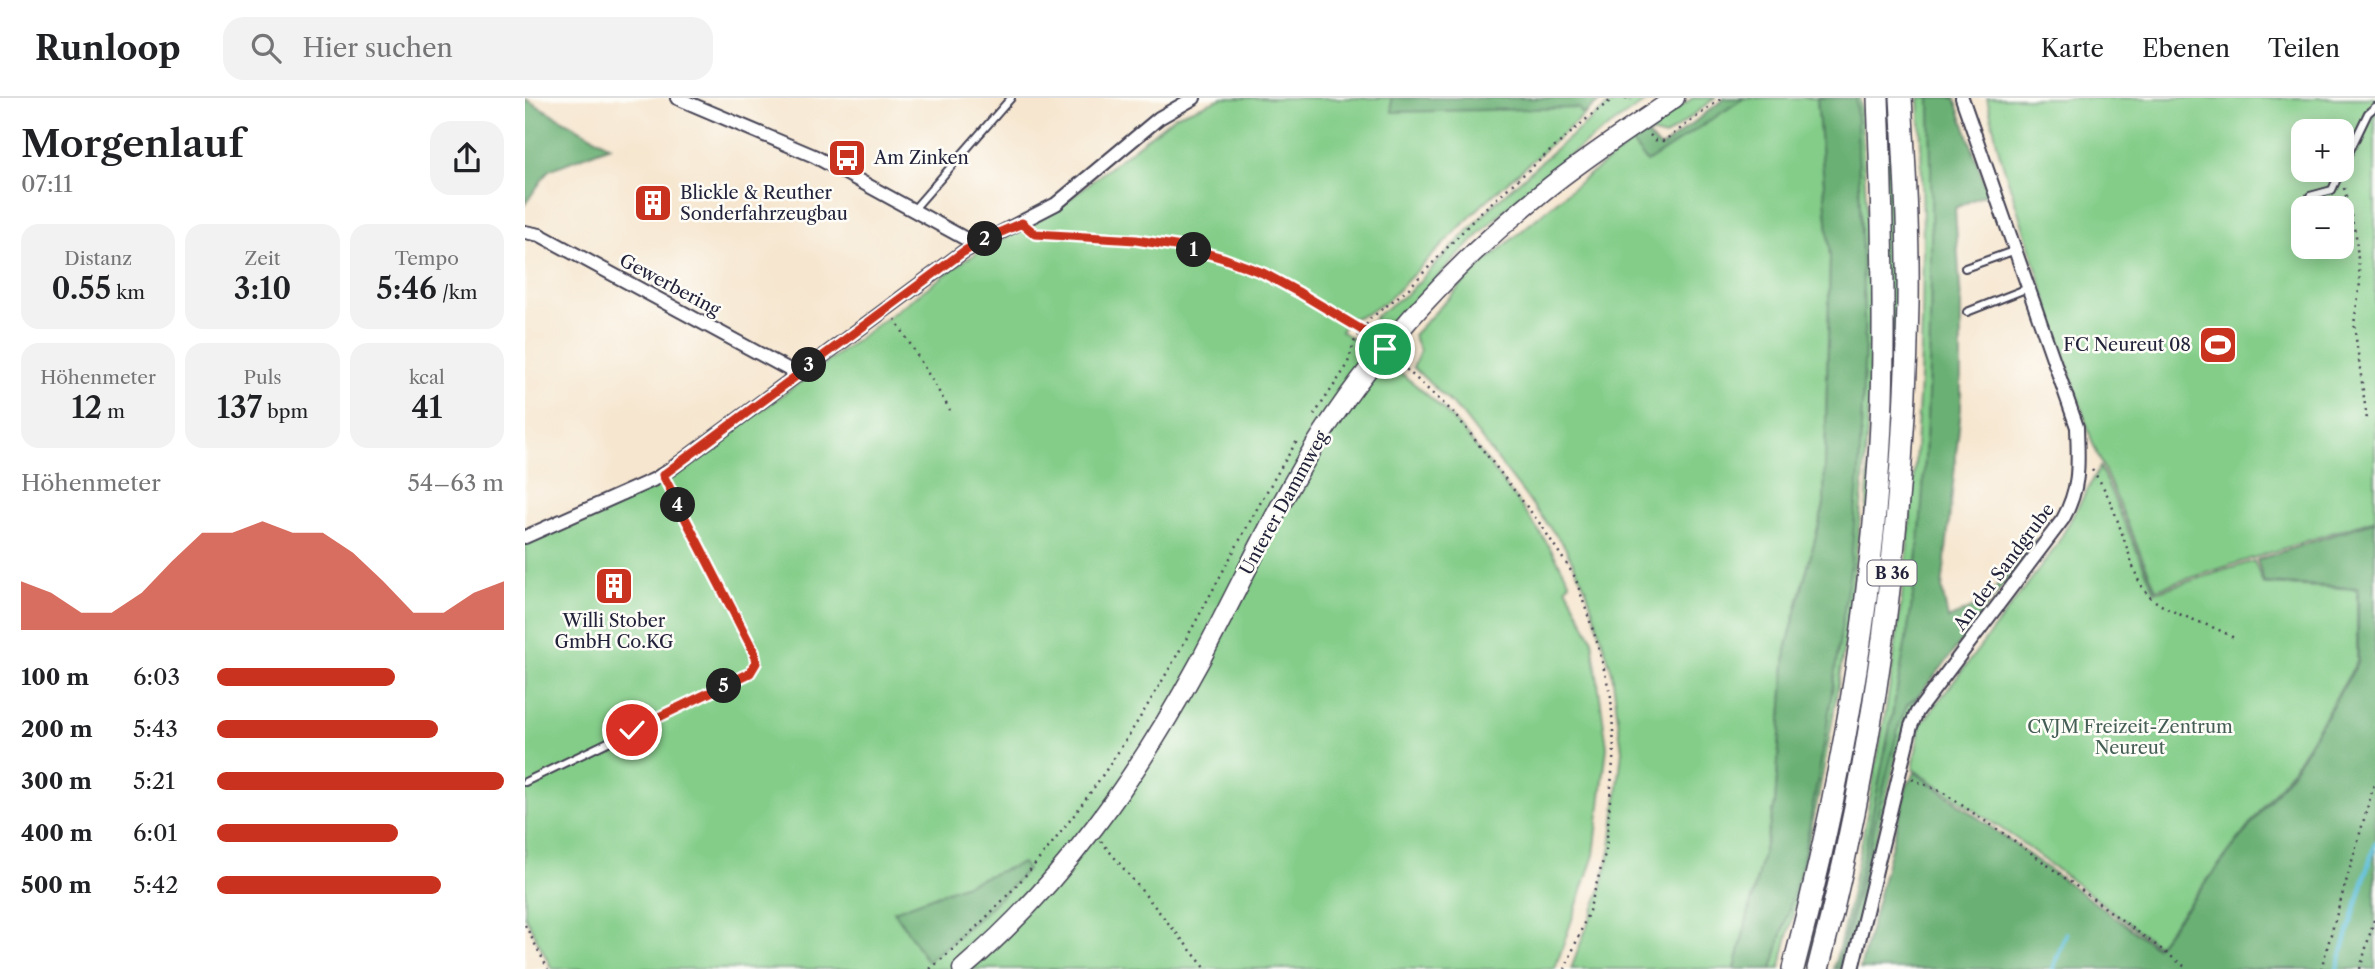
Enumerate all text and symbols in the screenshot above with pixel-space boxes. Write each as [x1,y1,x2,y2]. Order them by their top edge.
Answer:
search box [223,17,713,80]
text: Runloop [35,28,181,69]
icon: search [247,29,285,67]
text: Hier suchen [303,32,453,64]
text: Karte [2041,34,2104,63]
text: Ebenen [2142,34,2230,63]
text: Teilen [2268,34,2340,63]
map controls [2291,119,2354,259]
button: + [2291,119,2354,182]
text: Morgenlauf [21,120,244,167]
button: share [430,121,504,195]
bus stop icon: Am Zinken [826,137,868,179]
place label: Am Zinken [873,147,969,169]
text: 07:11 [21,170,73,198]
building icon: Blickle & Reuther Sonderfahrzeugbau [632,182,674,224]
place label: Blickle & Reuther Sonderfahrzeugbau [680,182,848,225]
button: − [2291,196,2354,259]
pin: 2 [967,222,1002,256]
text: 2 [979,227,990,250]
pin: 1 [1177,232,1211,268]
text: 1 [1189,238,1198,261]
text: Distanz [64,247,132,270]
text: Zeit [244,247,280,270]
text: Tempo [395,247,459,270]
street label: Gewerbering [616,249,725,321]
text: 0.55 [51,270,111,307]
text: 3:10 [234,270,291,307]
text: 5:46 [376,270,437,307]
text: km [111,281,145,304]
text: /km [437,281,477,304]
pin [1355,319,1415,379]
sports icon: FC Neureut 08 [2197,324,2239,366]
icon: arrive [1366,330,1404,368]
place label: FC Neureut 08 [2063,334,2191,356]
pin: 3 [791,348,827,382]
text: 3 [803,353,814,376]
text: Höhenmeter [40,366,156,389]
text: Puls [243,366,282,389]
text: kcal [409,366,445,389]
text: 12 [71,389,102,426]
text: 137 [217,389,262,426]
text: 41 [411,389,442,426]
text: m [102,400,125,423]
text: bpm [262,400,308,423]
street label: Unterer Dammweg [1235,427,1333,579]
text: Höhenmeter [21,469,161,497]
text: 54–63 m [407,469,504,497]
pin: 4 [661,488,695,522]
text: 4 [672,493,683,516]
street label: An der Sandgrube [1948,499,2059,636]
road number: B 36 [1867,560,1917,586]
building icon: Willi Stober GmbH Co.KG [593,565,635,607]
place label: Willi Stober GmbH Co.KG [554,610,674,653]
text: 100 m [21,663,89,691]
text: 6:03 [133,663,180,691]
pin: 5 [707,668,741,704]
text: 5 [718,674,729,697]
pin [602,700,662,760]
icon: check [613,711,651,749]
text: 200 m [21,715,93,743]
text: 5:43 [133,715,178,743]
park label: CVJM Freizeit-Zentrum Neureut [2027,716,2233,759]
text: 300 m [21,767,92,795]
text: 5:21 [133,767,175,795]
text: 400 m [21,819,93,847]
text: 6:01 [133,819,177,847]
text: 500 m [21,871,92,899]
text: 5:42 [133,871,178,899]

